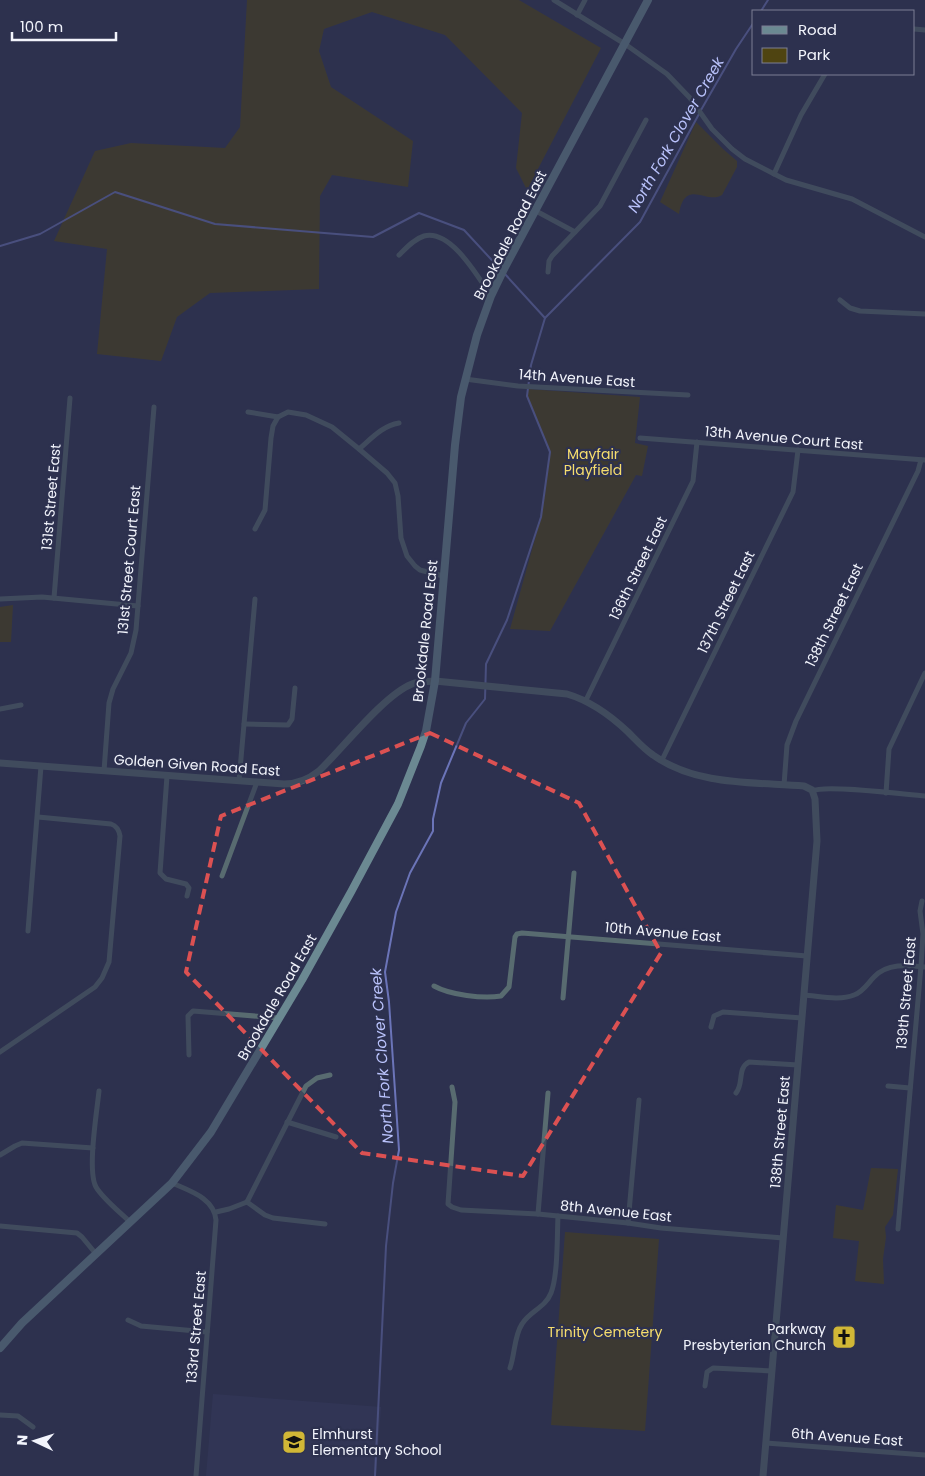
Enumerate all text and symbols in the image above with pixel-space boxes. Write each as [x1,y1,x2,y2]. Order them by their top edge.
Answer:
scale bar [12,10,116,42]
legend [752,10,915,75]
text: 100 m [20,16,63,37]
text: Road [798,19,837,40]
text: Park [798,44,830,65]
water label: North Fork Clover Creek [622,52,729,216]
street label: Brookdale Road East [469,167,551,303]
street label: 14th Avenue East [518,364,636,392]
street label: 13th Avenue Court East [704,421,864,455]
street label: 131st Street East [36,443,66,551]
park label: Mayfair Playfield [564,444,622,480]
street label: 131st Street Court East [113,484,145,636]
street label: 136th Street East [604,513,672,623]
street label: 137th Street East [692,547,760,657]
street label: Brookdale Road East [408,559,442,703]
street label: 138th Street East [800,560,868,670]
street label: Golden Given Road East [113,749,281,781]
street label: 10th Avenue East [604,917,722,947]
street label: Brookdale Road East [233,930,321,1064]
street label: 139th Street East [891,936,921,1050]
water label: North Fork Clover Creek [365,966,398,1145]
street label: 138th Street East [765,1075,795,1189]
street label: 8th Avenue East [559,1195,673,1227]
street label: 133rd Street East [181,1270,211,1384]
place label: Parkway Presbyterian Church [683,1319,826,1355]
park label: Trinity Cemetery [548,1322,663,1342]
church icon: Parkway Presbyterian Church [831,1324,857,1350]
north arrow [10,1416,60,1466]
street label: 6th Avenue East [790,1423,904,1451]
place label: Elmhurst Elementary School [312,1424,442,1460]
school or university icon: Elmhurst Elementary School [281,1429,307,1455]
text: N [12,1434,32,1446]

